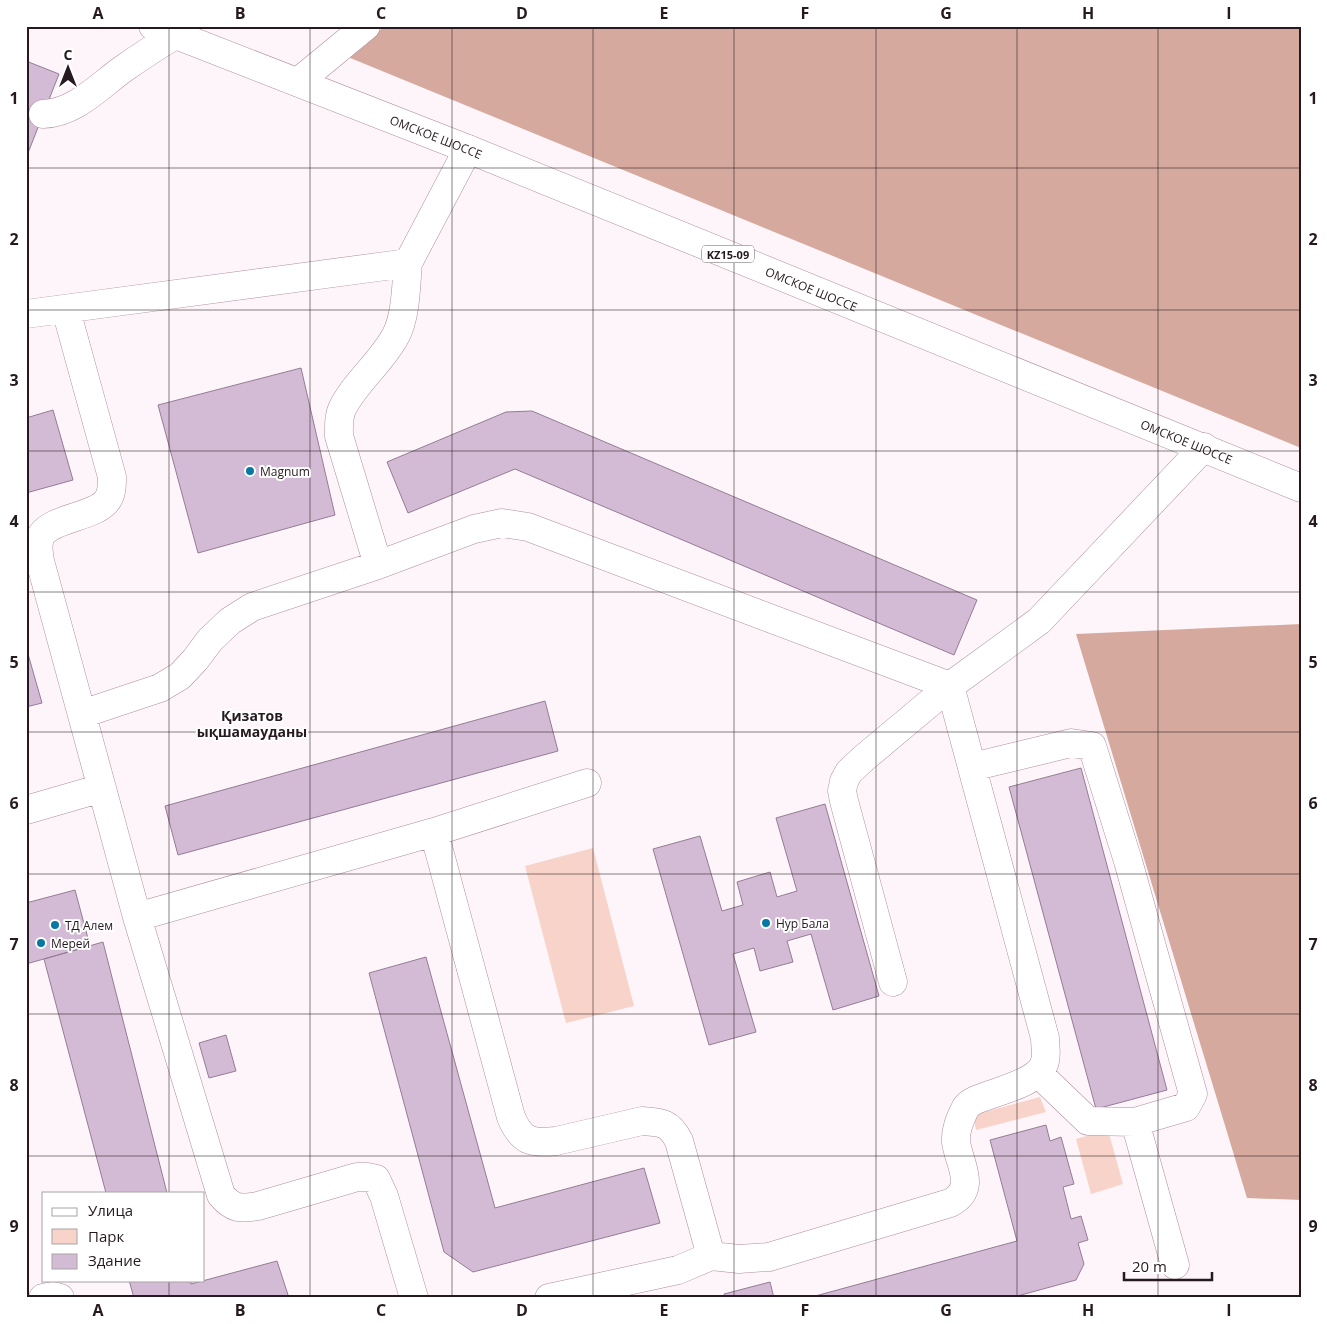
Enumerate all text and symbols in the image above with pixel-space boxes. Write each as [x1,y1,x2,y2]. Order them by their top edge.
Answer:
text: A [92,2,104,24]
text: B [235,2,245,24]
text: C [376,2,386,24]
text: D [516,2,528,24]
text: E [660,2,669,24]
text: F [801,2,809,24]
text: G [940,2,952,24]
text: H [1082,2,1094,24]
text: I [1226,2,1232,24]
north arrow [42,42,92,92]
text: С [64,45,73,64]
text: 1 [9,87,19,109]
text: 1 [1308,87,1318,109]
street label: ОМСКОЕ ШОССЕ [388,111,485,162]
text: 2 [9,228,19,250]
text: 2 [1308,228,1318,250]
road number: KZ15-09 [702,245,754,262]
street label: ОМСКОЕ ШОССЕ [763,262,860,315]
text: 3 [9,369,19,391]
text: 3 [1308,369,1318,391]
street label: ОМСКОЕ ШОССЕ [1138,415,1235,468]
place label: Magnum [260,463,310,480]
marker: Magnum [244,465,256,477]
text: 4 [9,510,19,532]
text: 4 [1308,510,1318,532]
text: 5 [9,651,19,673]
text: 5 [1308,651,1318,673]
district label: Қизатов ықшамауданы [197,706,307,741]
text: 6 [9,792,19,814]
text: 6 [1308,792,1318,814]
place label: Нур Бала [776,915,829,932]
place label: ТД Алем [65,917,113,934]
marker: Нур Бала [760,917,772,929]
marker: ТД Алем [49,919,61,931]
text: 7 [9,933,19,955]
text: 7 [1308,933,1318,955]
place label: Мерей [51,935,90,952]
marker: Мерей [35,937,47,949]
text: 8 [9,1074,19,1096]
text: 8 [1308,1074,1318,1096]
legend [42,1192,205,1282]
text: Улица [88,1200,133,1220]
text: 9 [9,1215,19,1237]
text: 9 [1308,1215,1318,1237]
text: Парк [88,1226,124,1246]
scale bar [1124,1249,1212,1281]
text: Здание [88,1250,141,1270]
text: 20 m [1132,1256,1167,1276]
text: A [92,1299,104,1321]
text: B [235,1299,245,1321]
text: C [376,1299,386,1321]
text: D [516,1299,528,1321]
text: E [660,1299,669,1321]
text: F [801,1299,809,1321]
text: G [940,1299,952,1321]
text: H [1082,1299,1094,1321]
text: I [1226,1299,1232,1321]

